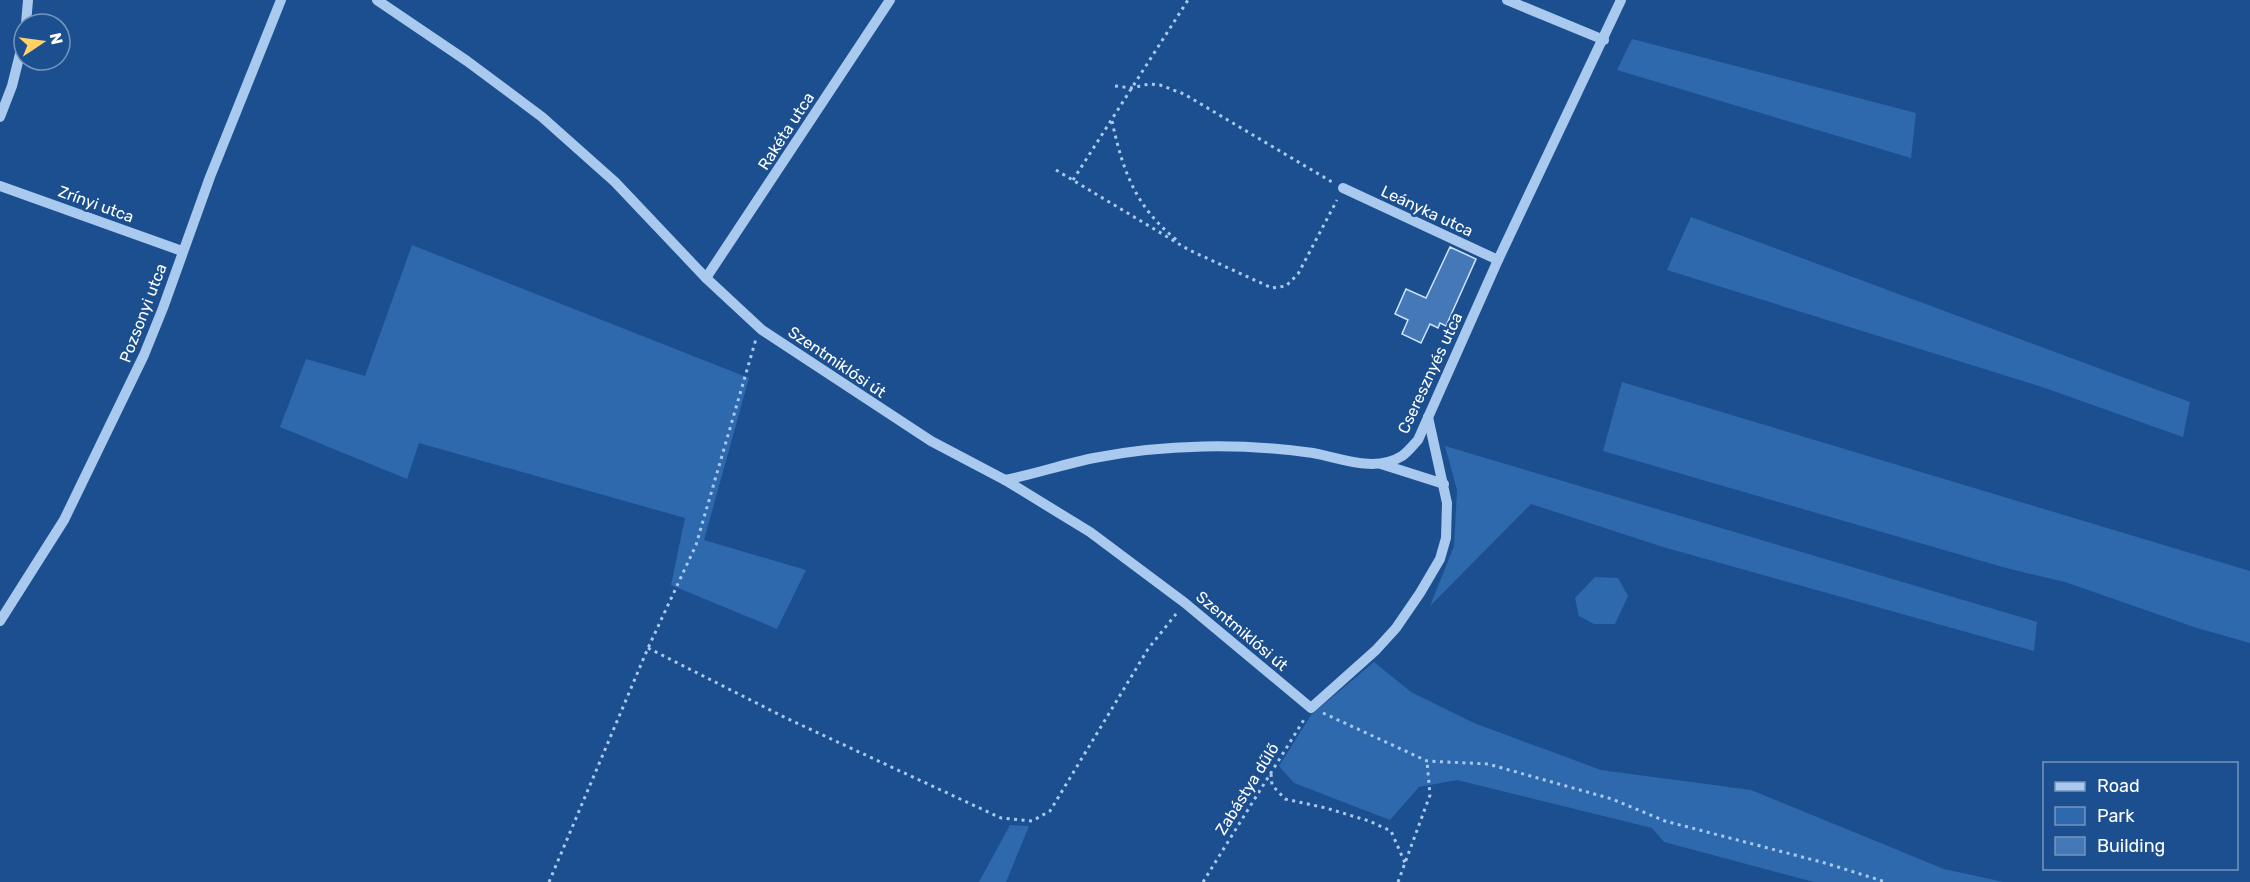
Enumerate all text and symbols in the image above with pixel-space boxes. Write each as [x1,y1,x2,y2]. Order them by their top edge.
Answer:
north arrow [12,12,72,72]
text: N [46,31,67,46]
street label: Rakéta utca [754,89,818,173]
street label: Leányka utca [1378,181,1476,241]
street label: Zrínyi utca [56,182,136,226]
street label: Pozsonyi utca [115,261,171,365]
street label: Cseresznyés utca [1394,309,1466,437]
street label: Szentmiklósi út [784,322,890,402]
street label: Szentmiklósi út [1192,587,1292,675]
street label: Zabástya dűlő [1211,740,1283,838]
legend [2043,762,2238,870]
text: Road [2097,775,2140,797]
text: Park [2097,805,2135,827]
text: Building [2097,835,2165,857]

